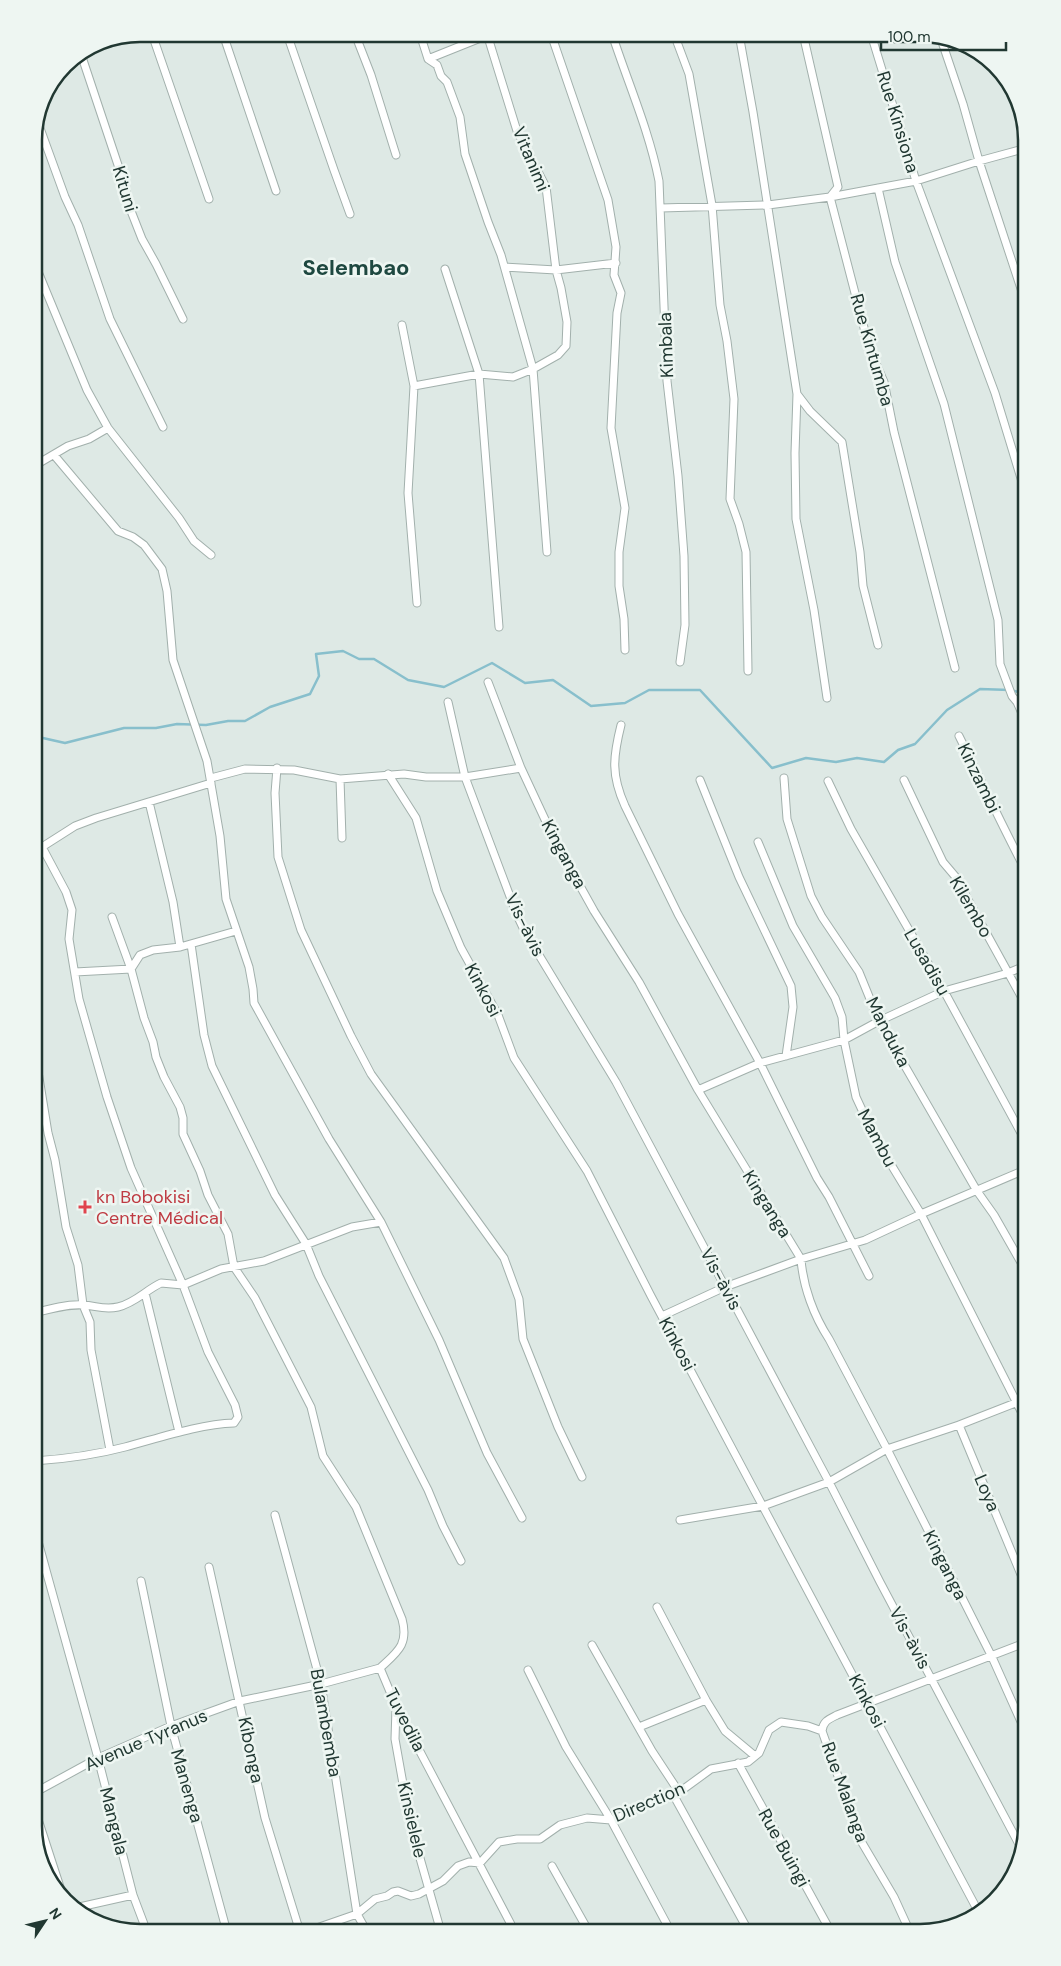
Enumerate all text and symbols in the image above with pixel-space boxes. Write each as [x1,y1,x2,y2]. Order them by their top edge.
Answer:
scale bar [881,20,1006,52]
text: 100 m [888,27,931,47]
street label: Rue Kinsiona [871,68,925,176]
street label: Vitanimi [507,123,555,195]
street label: Kituni [107,163,143,215]
district label: Selembao [302,253,410,282]
street label: Rue Kintumba [845,291,899,409]
street label: Kimbala [653,312,679,378]
street label: Kinzambi [952,739,1006,817]
street label: Kinganga [536,815,592,893]
street label: Kilembo [944,872,998,942]
street label: Vis-àvis [499,889,551,961]
street label: Lusadisu [898,924,956,1000]
street label: Kinkosi [459,959,507,1021]
street label: Manduka [860,993,916,1071]
street label: Mambu [852,1105,902,1171]
street label: Kinganga [737,1166,797,1242]
place label: kn Bobokisi Centre Médical [96,1185,223,1230]
marker: kn Bobokisi Centre Médical [78,1200,92,1214]
street label: Vis-àvis [695,1244,747,1314]
street label: Kinkosi [653,1313,701,1375]
street label: Loya [968,1471,1006,1515]
street label: Kinganga [917,1526,973,1604]
street label: Vis-àvis [884,1603,936,1673]
street label: Bulambemba [305,1667,347,1779]
street label: Kinkosi [843,1670,891,1732]
street label: Tuvedila [379,1684,431,1756]
street label: Avenue Tyranus [81,1703,211,1777]
street label: Kibonga [232,1715,270,1785]
street label: Rue Malanga [816,1739,874,1845]
street label: Manenga [165,1746,209,1826]
street label: Direction [609,1776,689,1828]
street label: Kinsielele [392,1780,432,1860]
street label: Mangala [94,1785,134,1857]
street label: Rue Buingi [753,1804,815,1892]
north arrow [20,1896,70,1946]
text: N [45,1904,66,1923]

